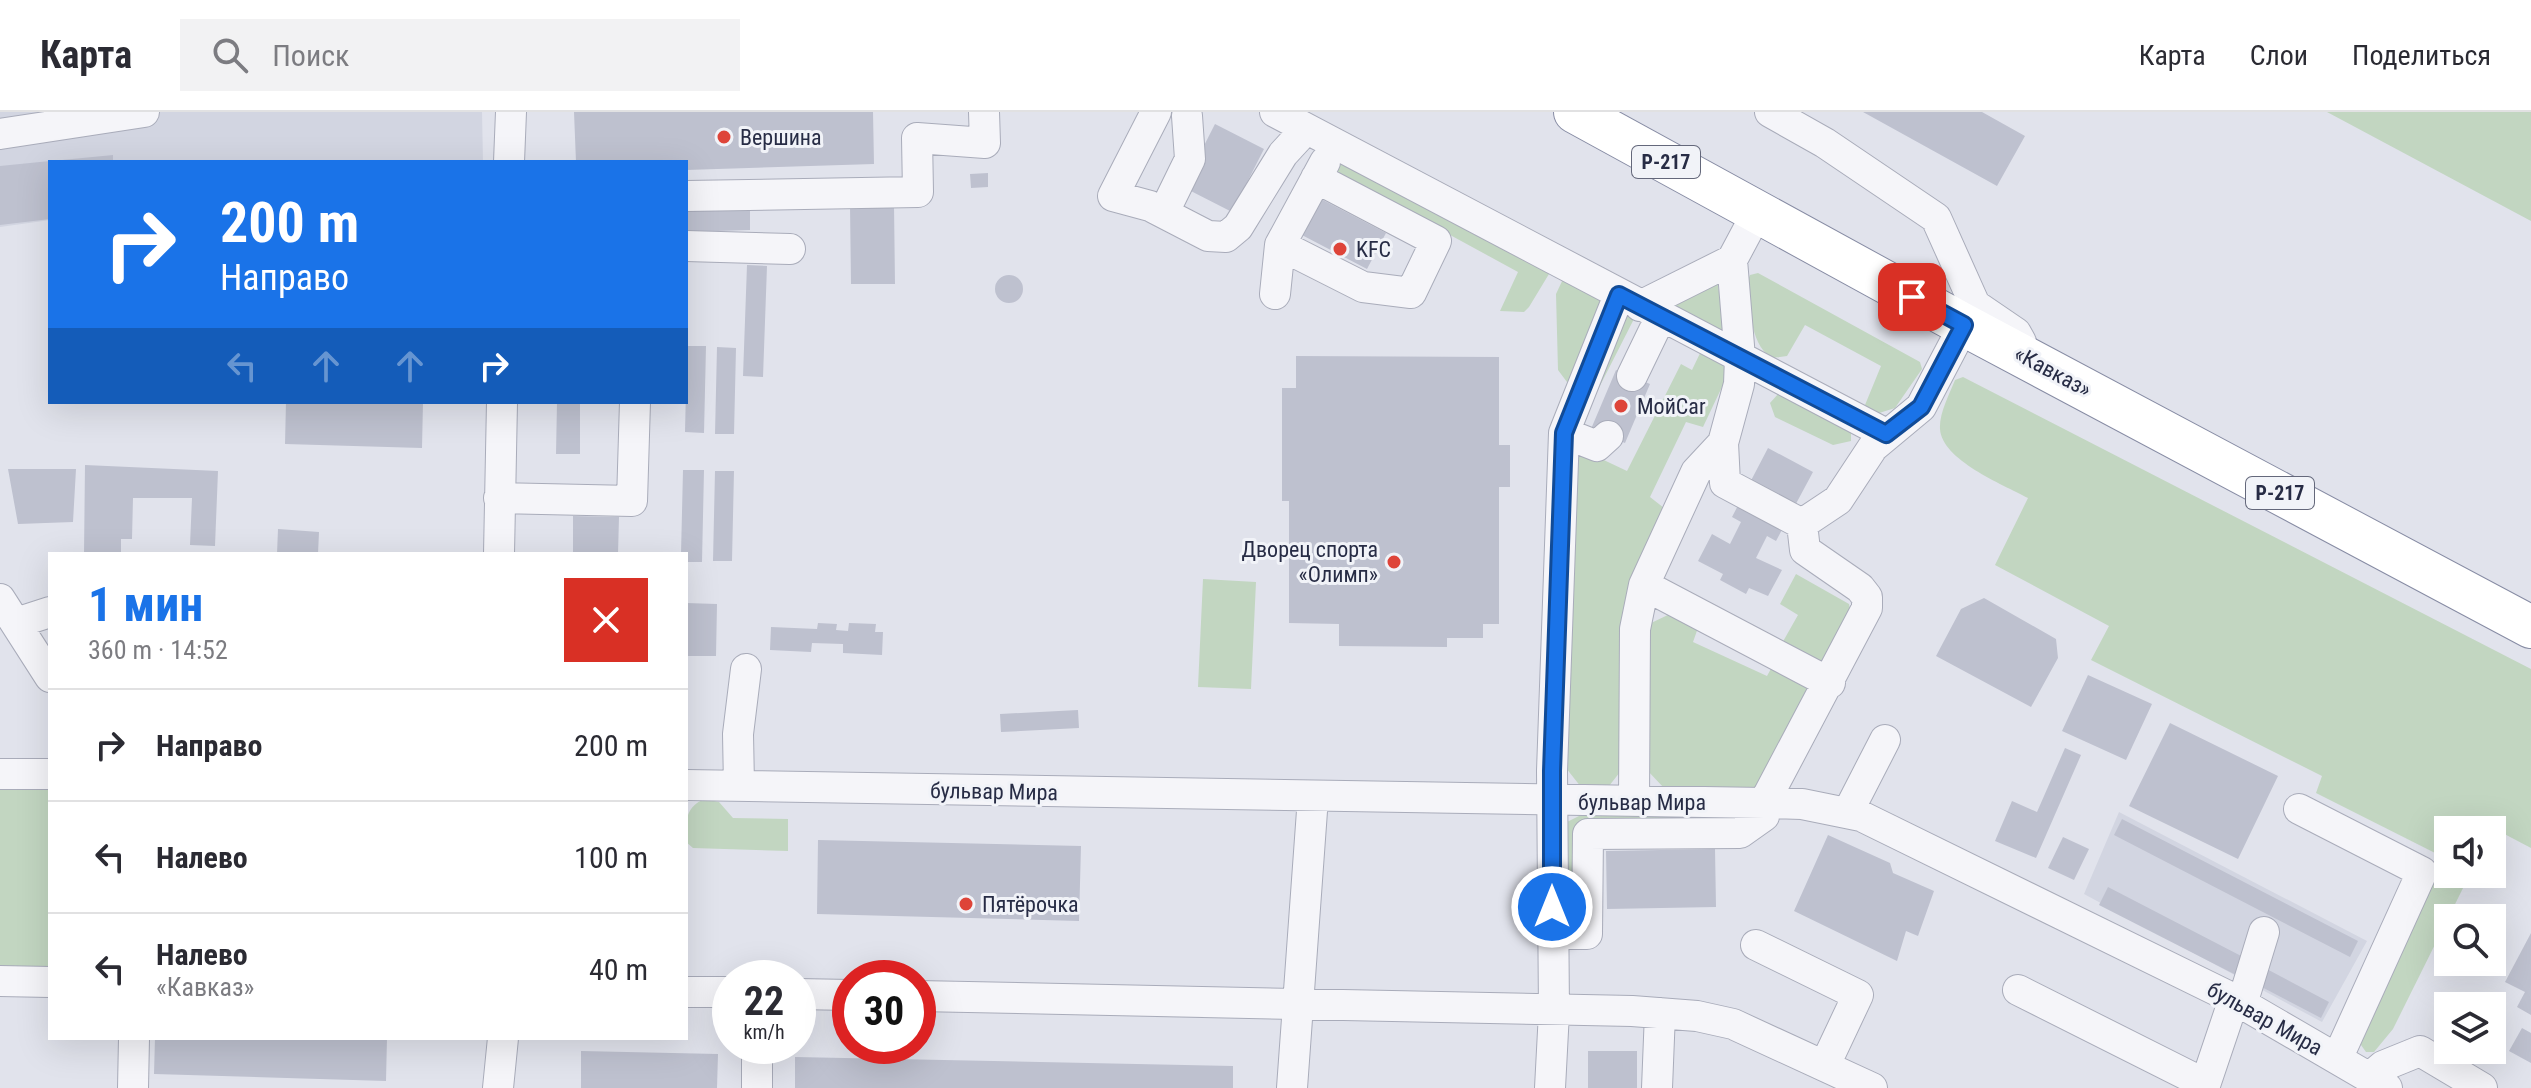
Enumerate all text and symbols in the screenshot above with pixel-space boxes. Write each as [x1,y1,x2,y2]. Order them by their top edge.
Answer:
search box [180,19,740,91]
text: Карта [40,33,132,77]
icon: search [208,33,252,77]
text: Поиск [272,38,349,73]
text: Карта [2139,39,2206,72]
text: Слои [2250,39,2308,72]
text: Поделиться [2352,39,2491,72]
place label: Вершина [740,125,822,150]
marker: Вершина [715,128,733,146]
road number: Р-217 [1632,146,1700,178]
text: 200 m [220,190,359,256]
icon: right [88,192,192,296]
place label: KFC [1356,237,1391,262]
marker: KFC [1331,240,1349,258]
text: Направо [220,257,349,299]
pin [1878,263,1946,331]
icon: arrive [1890,275,1934,319]
street label: «Кавказ» [2010,341,2095,402]
icon: left [220,344,264,388]
icon: ahead [304,344,348,388]
icon: ahead [388,344,432,388]
icon: right [472,344,516,388]
place label: МойCar [1637,394,1706,419]
marker: МойCar [1612,397,1630,415]
road number: Р-217 [2246,477,2314,509]
place label: Дворец спорта «Олимп» [1241,537,1378,587]
marker: Дворец спорта «Олимп» [1385,553,1403,571]
text: 1 мин [88,576,203,633]
button: close [564,578,648,662]
text: 360 m · 14:52 [88,635,228,665]
icon: right [88,723,132,767]
text: Направо [156,728,262,763]
text: 200 m [574,728,648,763]
street label: бульвар Мира [930,778,1058,805]
street label: бульвар Мира [1578,790,1706,815]
map controls [2434,816,2506,1064]
button: sound [2434,816,2506,888]
icon: left [88,835,132,879]
text: Налево [156,840,248,875]
text: 100 m [574,840,648,875]
position arrow [1510,865,1594,949]
place label: Пятёрочка [982,892,1079,917]
marker: Пятёрочка [957,895,975,913]
button: search [2434,904,2506,976]
text: Налево [156,937,248,972]
icon: left [88,947,132,991]
text: 40 m [589,952,648,987]
speed limit sign: 30 [832,960,936,1064]
text: «Кавказ» [156,972,254,1002]
street label: бульвар Мира [2203,977,2327,1060]
text: 22 [744,978,784,1025]
button: layers [2434,992,2506,1064]
text: km/h [743,1020,785,1044]

